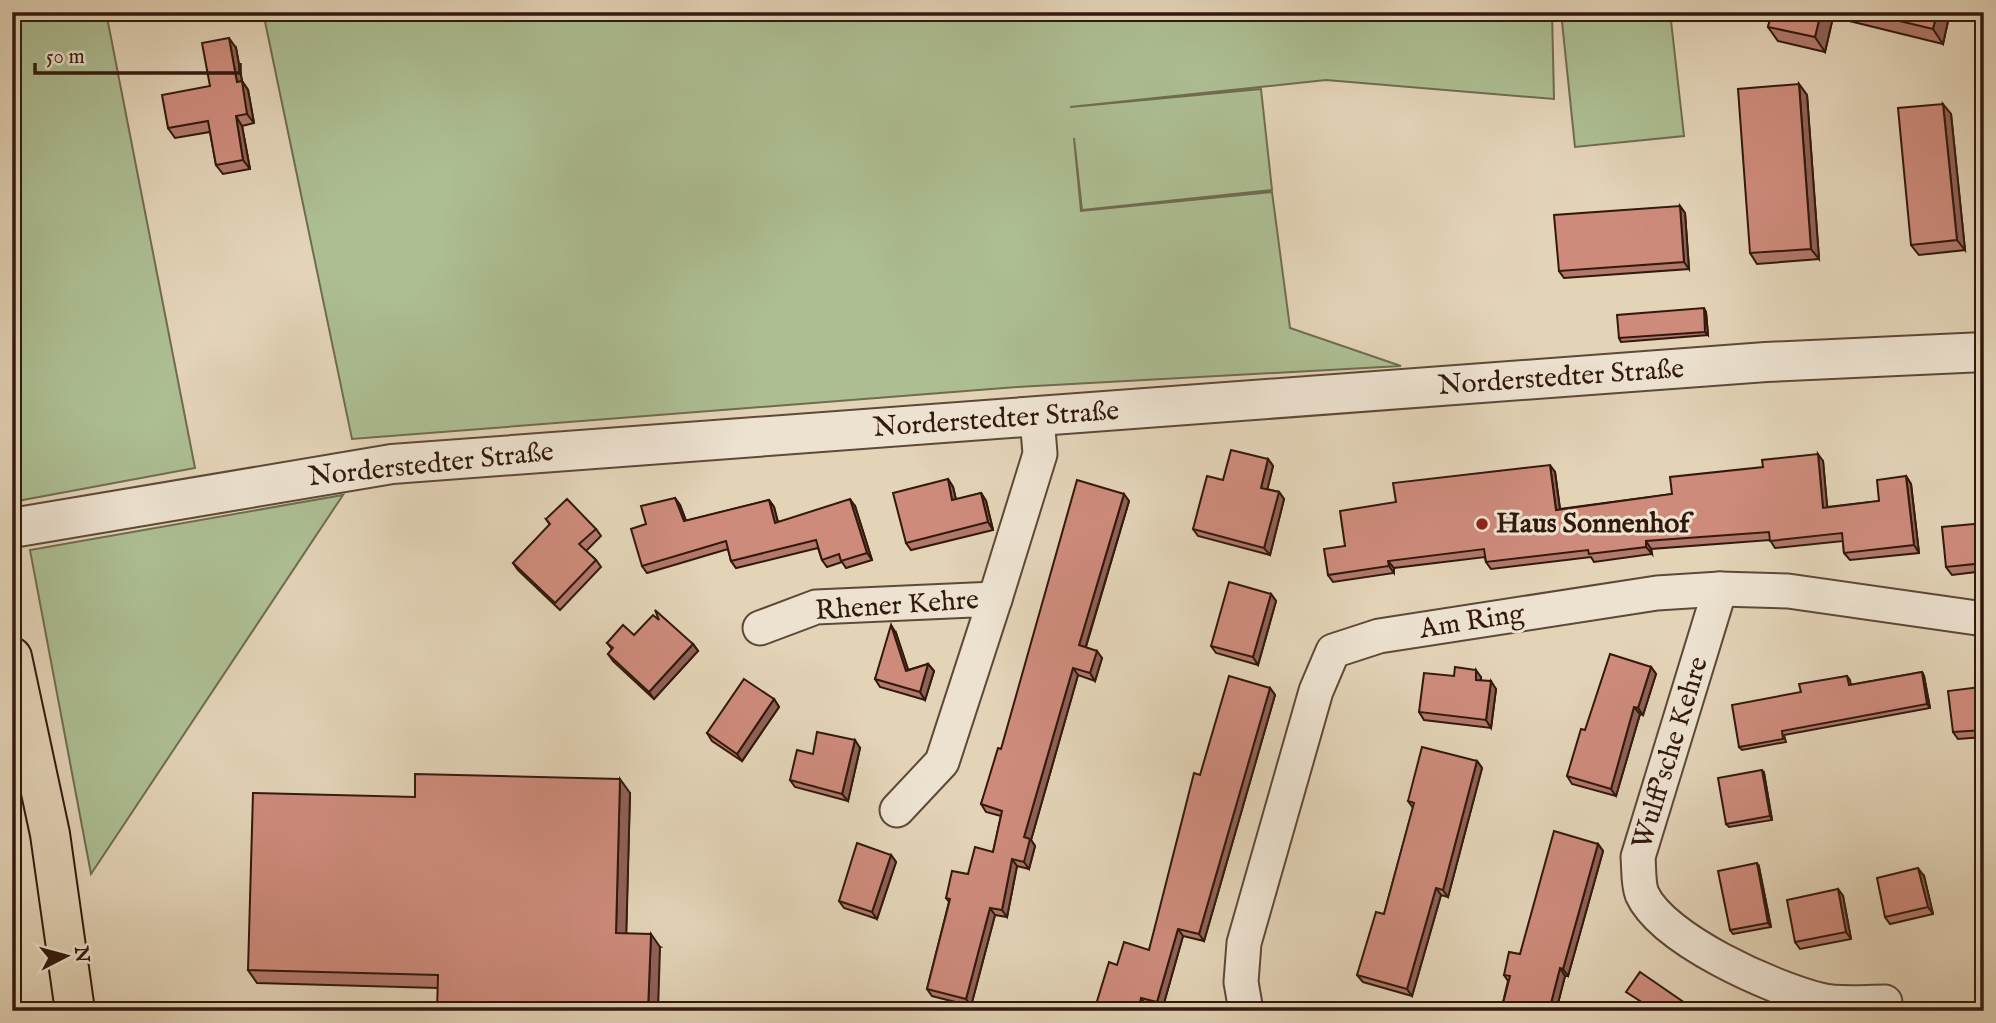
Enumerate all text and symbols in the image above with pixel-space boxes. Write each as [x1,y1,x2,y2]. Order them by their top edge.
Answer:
scale bar [35,32,240,76]
text: 50 m [46,44,85,71]
street label: Norderstedter Straße [1437,352,1685,404]
street label: Norderstedter Straße [872,394,1120,446]
street label: Norderstedter Straße [307,435,556,495]
place label: Haus Sonnenhof [1496,507,1694,542]
marker: Haus Sonnenhof [1474,516,1490,532]
street label: Rhener Kehre [814,583,980,629]
street label: Am Ring [1416,596,1528,648]
street label: Wulff'sche Kehre [1625,653,1717,853]
north arrow [32,922,102,992]
text: N [68,944,94,964]

